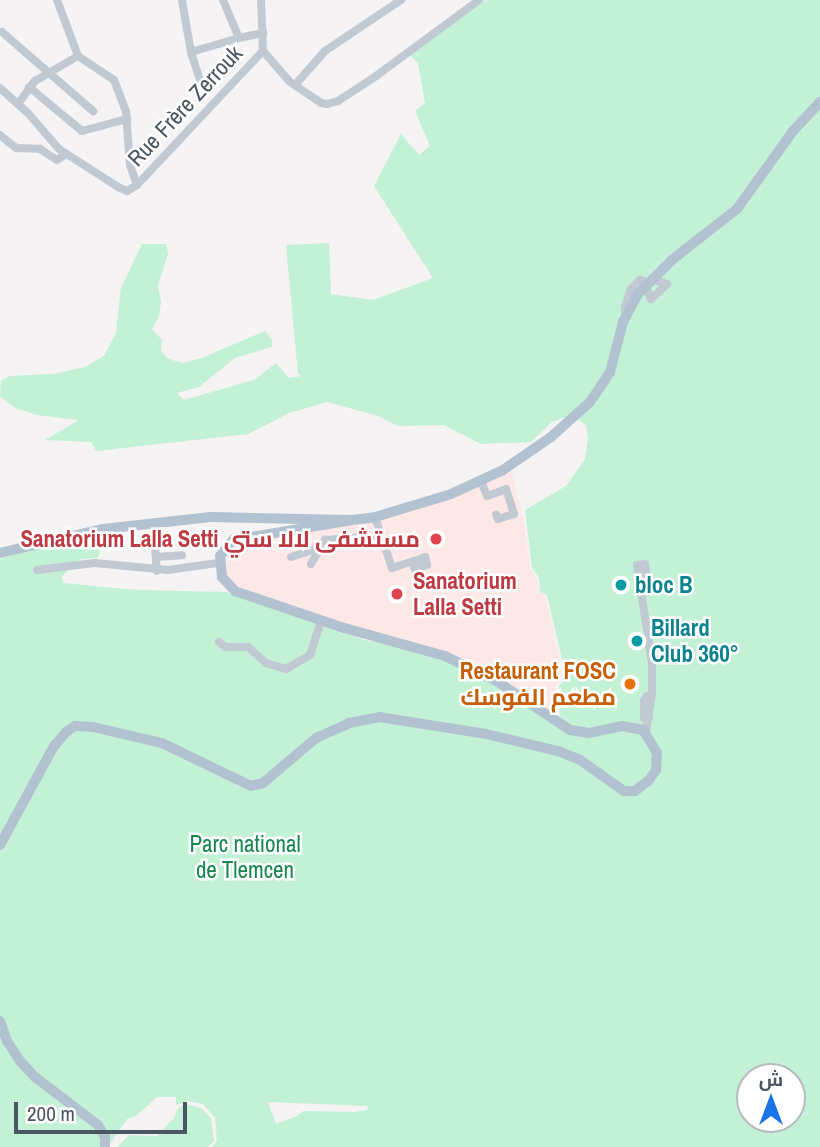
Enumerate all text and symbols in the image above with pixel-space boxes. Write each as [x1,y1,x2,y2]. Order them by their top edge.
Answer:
street label: Rue Frère Zerrouk [122,40,248,172]
place label: Sanatorium Lalla Setti مستشفى لالا ستي [20,525,420,553]
marker: Sanatorium Lalla Setti مستشفى لالا ستي [426,529,446,549]
place label: Sanatorium Lalla Setti [413,567,517,621]
place label: bloc B [635,571,693,599]
marker: bloc B [613,577,629,593]
marker: Sanatorium Lalla Setti [387,584,407,604]
place label: Billard Club 360° [651,614,739,668]
marker: Billard Club 360° [629,633,645,649]
place label: Restaurant FOSC مطعم الفوسك [460,657,616,711]
marker: Restaurant FOSC مطعم الفوسك [622,676,638,692]
park label: Parc national de Tlemcen [189,830,301,884]
north arrow [736,1063,806,1133]
text: ش [759,1066,783,1092]
scale bar [18,1088,191,1132]
text: 200 m [27,1099,75,1128]

